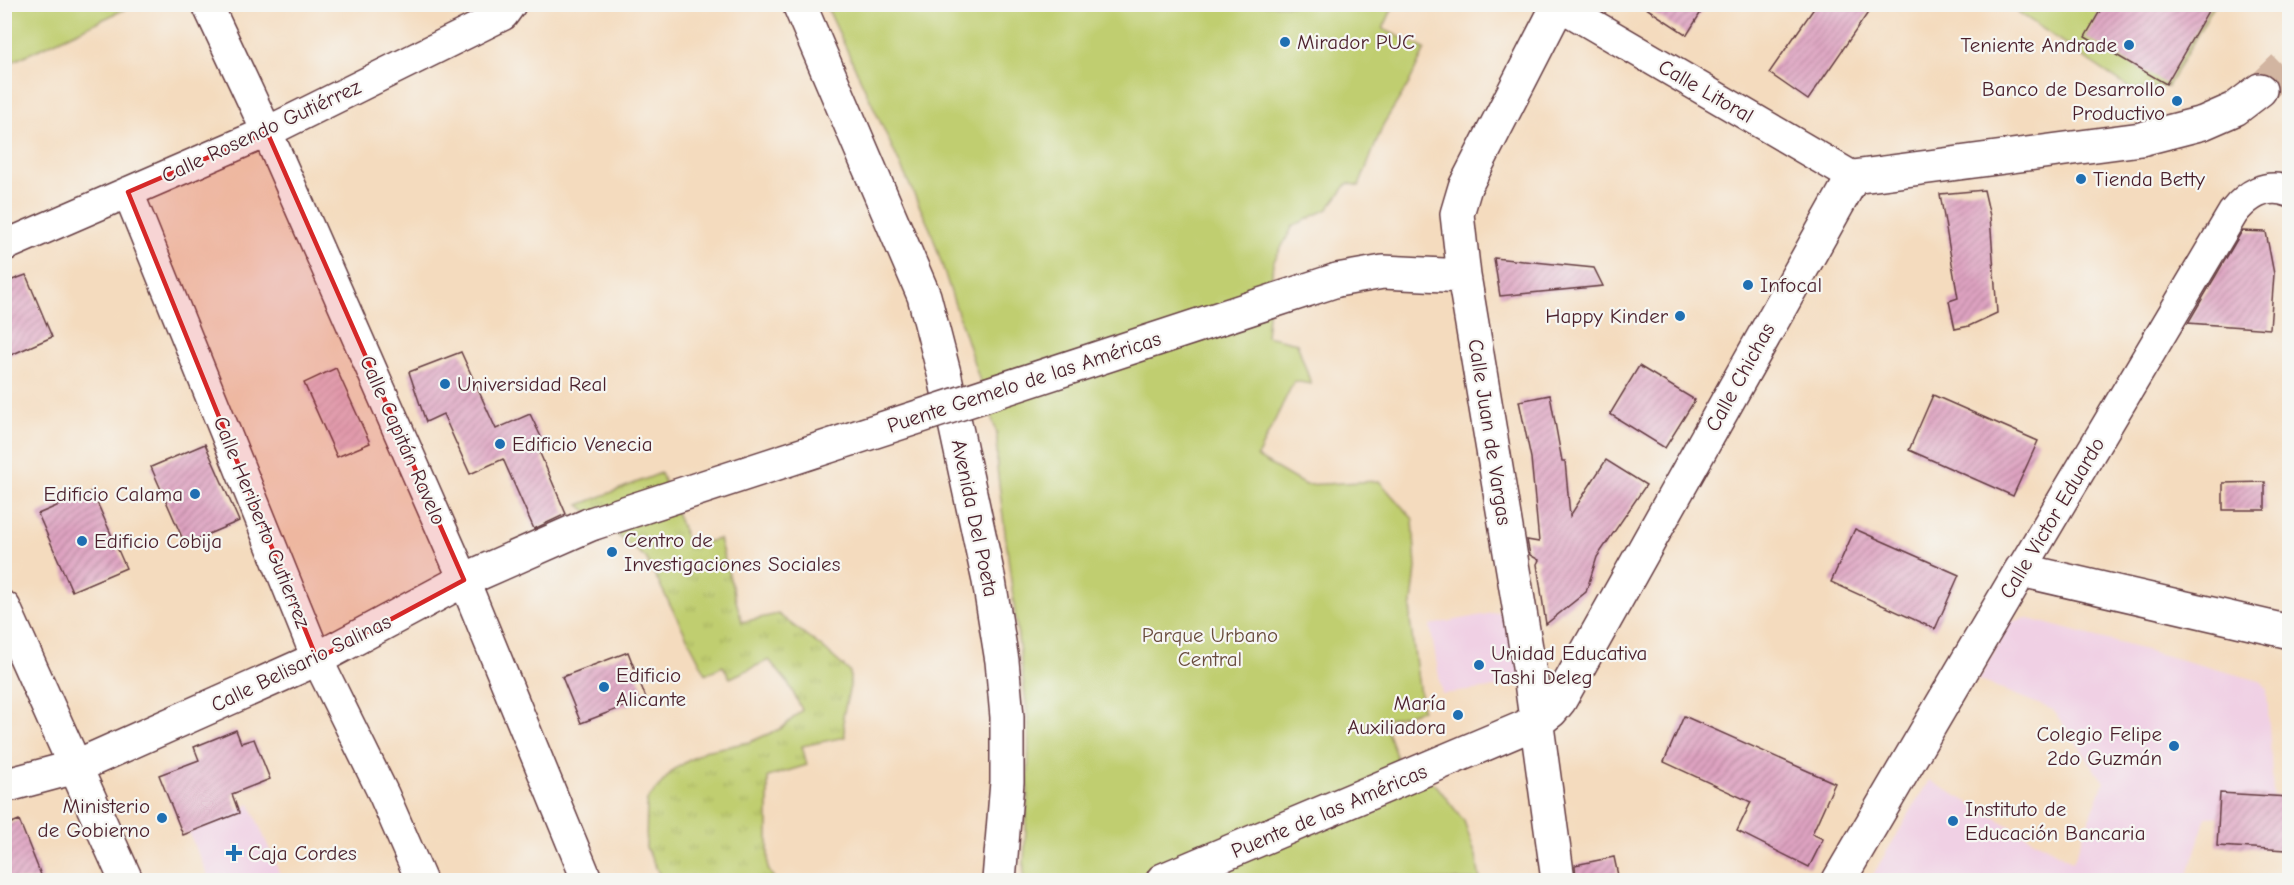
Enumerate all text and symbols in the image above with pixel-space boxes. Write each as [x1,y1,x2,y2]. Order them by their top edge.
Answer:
place label: Mirador PUC [1297,30,1415,54]
place label: Teniente Andrade [1960,33,2117,57]
marker: Mirador PUC [1278,35,1292,49]
marker: Teniente Andrade [2122,38,2136,52]
street label: Calle Litoral [1654,54,1758,128]
street label: Calle Rosendo Gutiérrez [158,74,364,188]
place label: Banco de Desarrollo Productivo [1982,77,2165,125]
marker: Banco de Desarrollo Productivo [2170,94,2184,108]
place label: Tienda Betty [2093,167,2205,191]
marker: Tienda Betty [2074,172,2088,186]
place label: Infocal [1760,273,1822,297]
marker: Infocal [1741,278,1755,292]
place label: Happy Kinder [1545,304,1669,328]
marker: Happy Kinder [1673,309,1687,323]
street label: Calle Chichas [1700,319,1780,435]
street label: Puente Gemelo de las Américas [884,326,1164,438]
street label: Calle Juan de Vargas [1463,337,1517,527]
street label: Calle Capitán Ravelo [355,352,451,528]
place label: Universidad Real [457,372,607,396]
marker: Universidad Real [438,377,452,391]
street label: Calle Heriberto Gutierrez [209,413,315,631]
place label: Edificio Venecia [512,432,653,456]
street label: Calle Victor Eduardo [1994,433,2110,603]
marker: Edificio Venecia [493,437,507,451]
street label: Avenida Del Poeta [947,437,1003,599]
place label: Edificio Calama [43,482,183,506]
marker: Edificio Calama [188,487,202,501]
place label: Centro de Investigaciones Sociales [624,528,840,576]
place label: Edificio Cobija [94,529,222,553]
marker: Edificio Cobija [75,534,89,548]
marker: Centro de Investigaciones Sociales [605,545,619,559]
street label: Calle Belisario Salinas [207,609,395,717]
park label: Parque Urbano Central [1142,623,1278,671]
place label: Unidad Educativa Tashi Deleg [1491,641,1647,689]
marker: Unidad Educativa Tashi Deleg [1472,658,1486,672]
place label: Edificio Alicante [616,663,686,711]
marker: Edificio Alicante [597,680,611,694]
place label: María Auxiliadora [1347,691,1446,739]
marker: María Auxiliadora [1451,708,1465,722]
place label: Colegio Felipe 2do Guzmán [2036,722,2162,770]
marker: Colegio Felipe 2do Guzmán [2167,739,2181,753]
street label: Puente de las Américas [1228,759,1430,863]
place label: Ministerio de Gobierno [38,794,150,842]
place label: Instituto de Educación Bancaria [1965,797,2145,845]
marker: Ministerio de Gobierno [155,811,169,825]
marker: Instituto de Educación Bancaria [1946,814,1960,828]
place label: Caja Cordes [248,841,357,865]
marker: Caja Cordes [225,844,243,862]

